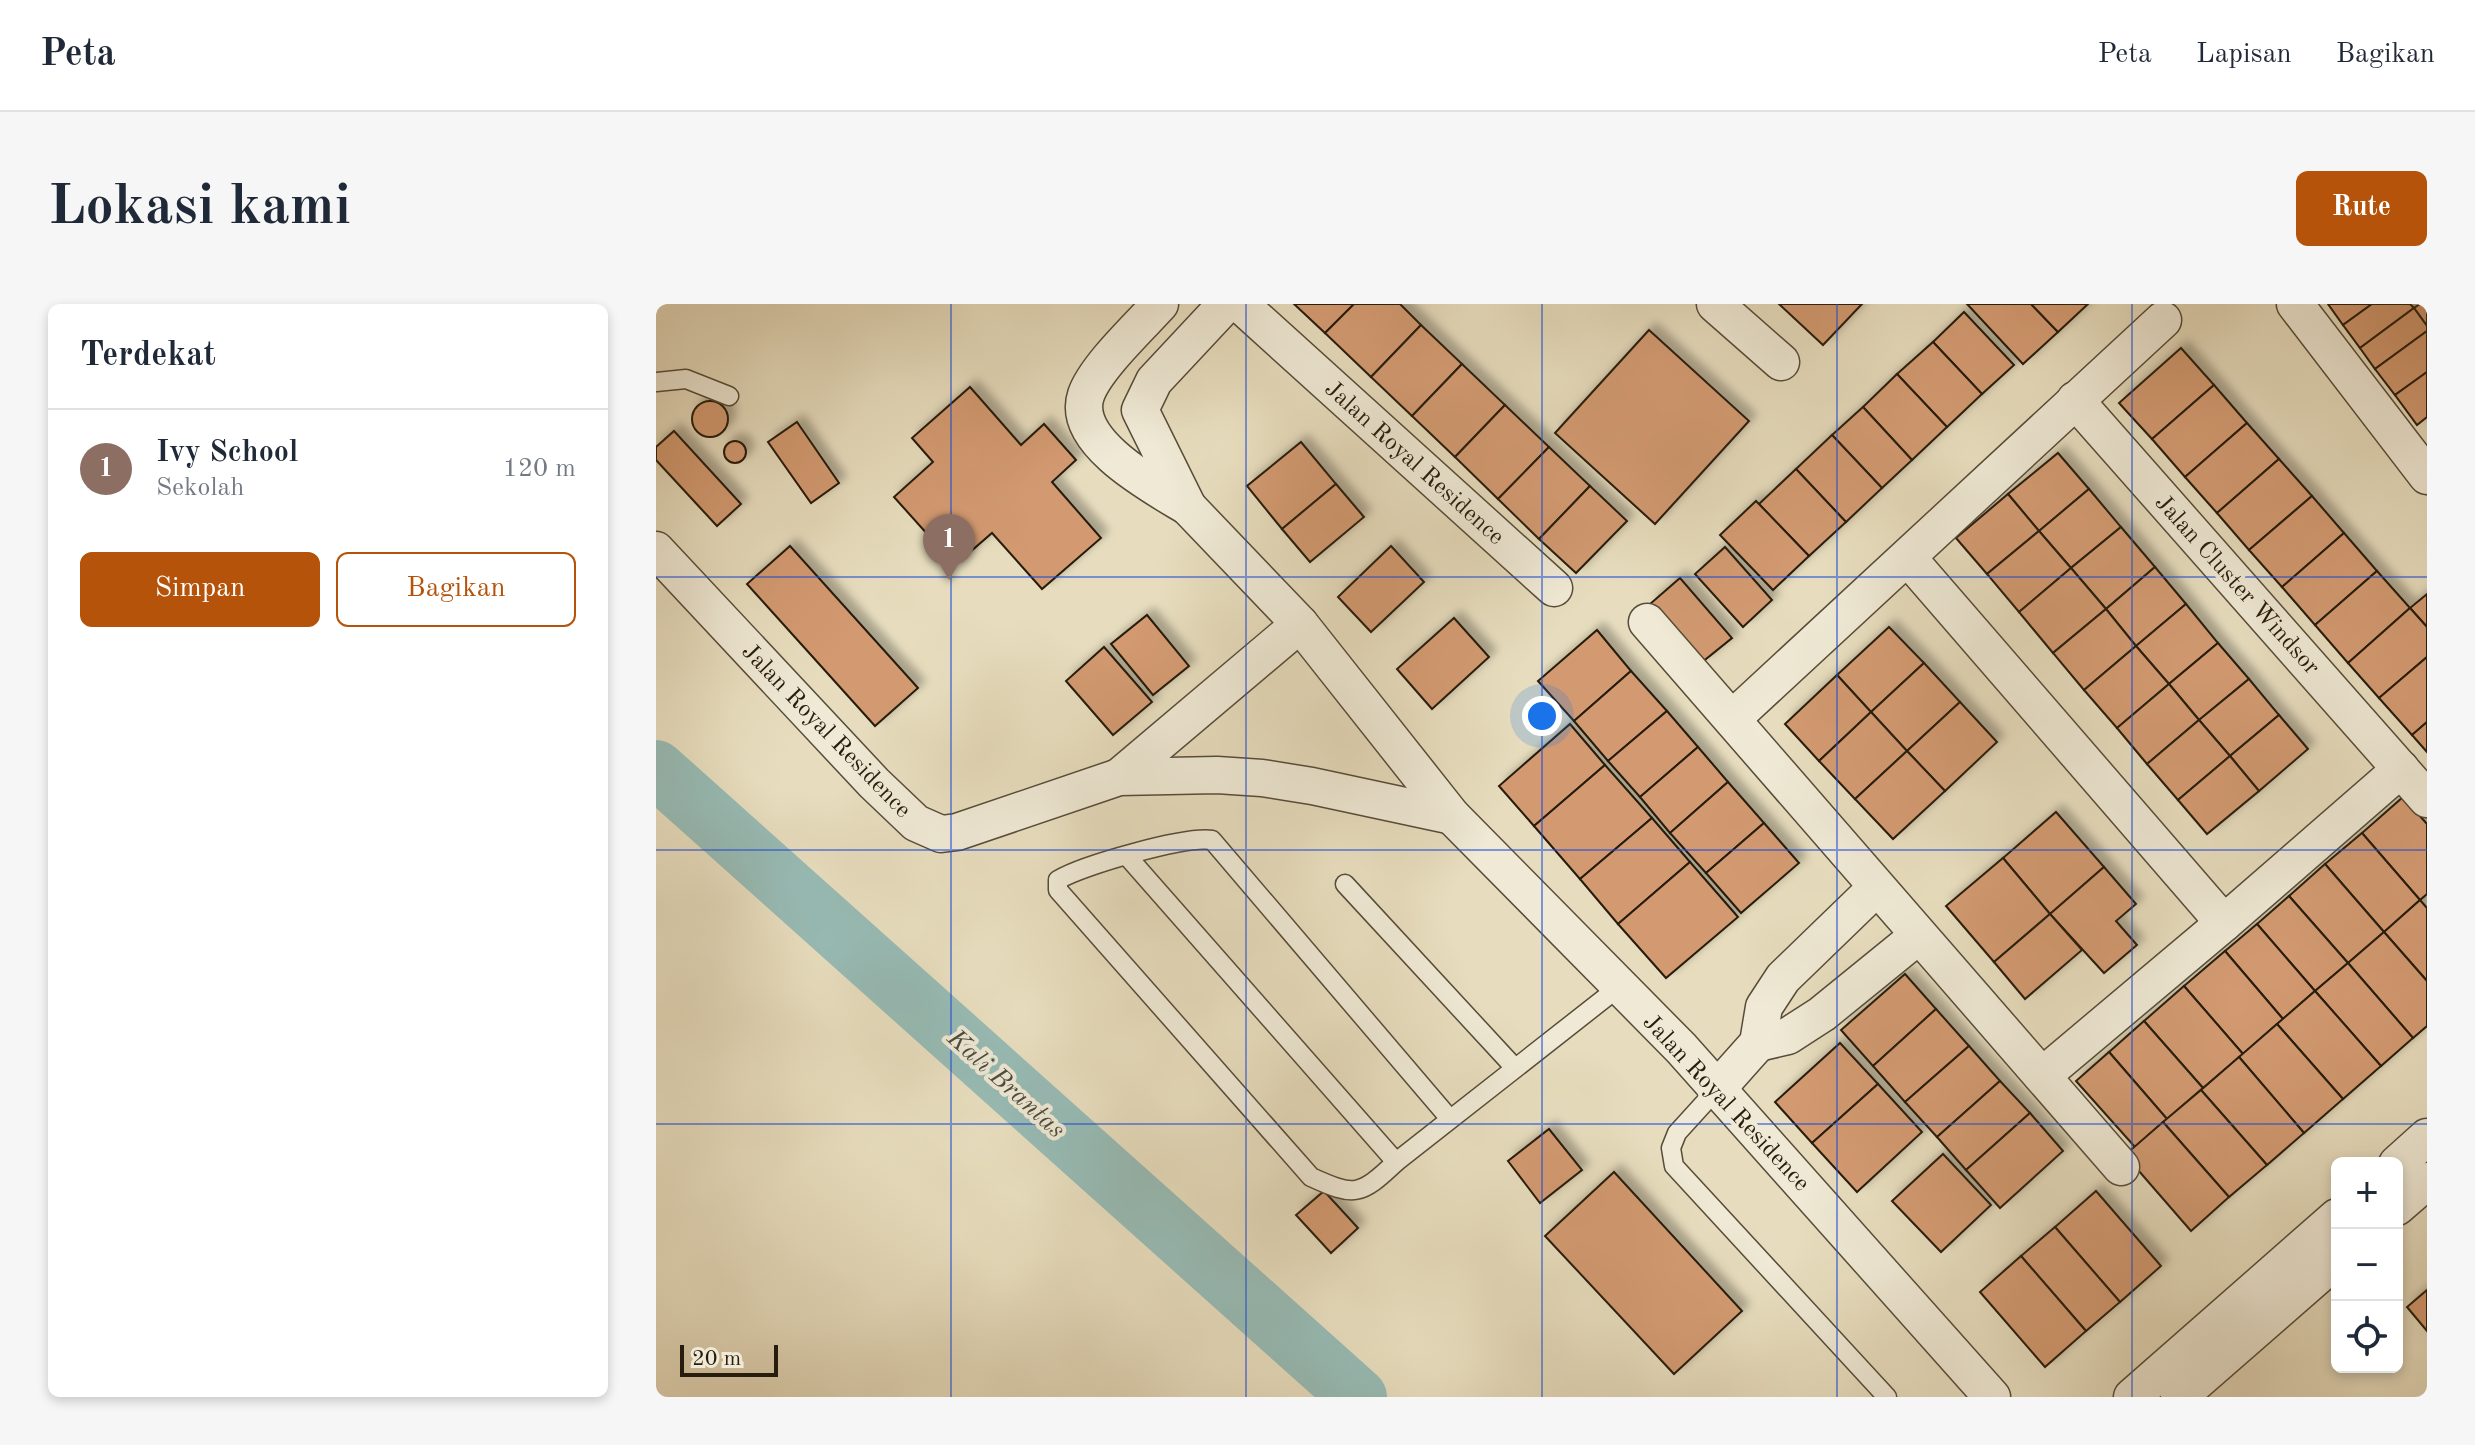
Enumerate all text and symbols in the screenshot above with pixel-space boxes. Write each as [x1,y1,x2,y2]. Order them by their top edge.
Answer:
text: Peta [40,36,116,74]
text: Peta [2098,41,2152,69]
text: Lapisan [2196,41,2292,69]
text: Bagikan [2336,41,2435,69]
button: Rute [2296,171,2427,246]
text: Lokasi kami [48,180,351,236]
text: Terdekat [80,339,216,373]
street label: Jalan Royal Residence [1319,377,1508,550]
text: Ivy School [156,438,298,468]
text: 1 [98,456,114,482]
text: 120 m [503,456,576,482]
text: Sekolah [156,475,245,501]
street label: Jalan Cluster Windsor [2150,491,2324,680]
pin: 1 [923,514,975,580]
button: Simpan [80,552,320,627]
button: Bagikan [336,552,576,627]
street label: Jalan Royal Residence [736,640,915,823]
your location [1522,696,1562,736]
street label: Jalan Royal Residence [1638,1010,1813,1196]
water label: Kali Brantas [941,1025,1069,1144]
map controls [2331,1157,2403,1373]
button: + [2331,1157,2403,1229]
button: − [2331,1229,2403,1301]
button: locate [2331,1301,2403,1373]
scale bar [680,1341,778,1377]
text: 20 m [692,1348,741,1370]

